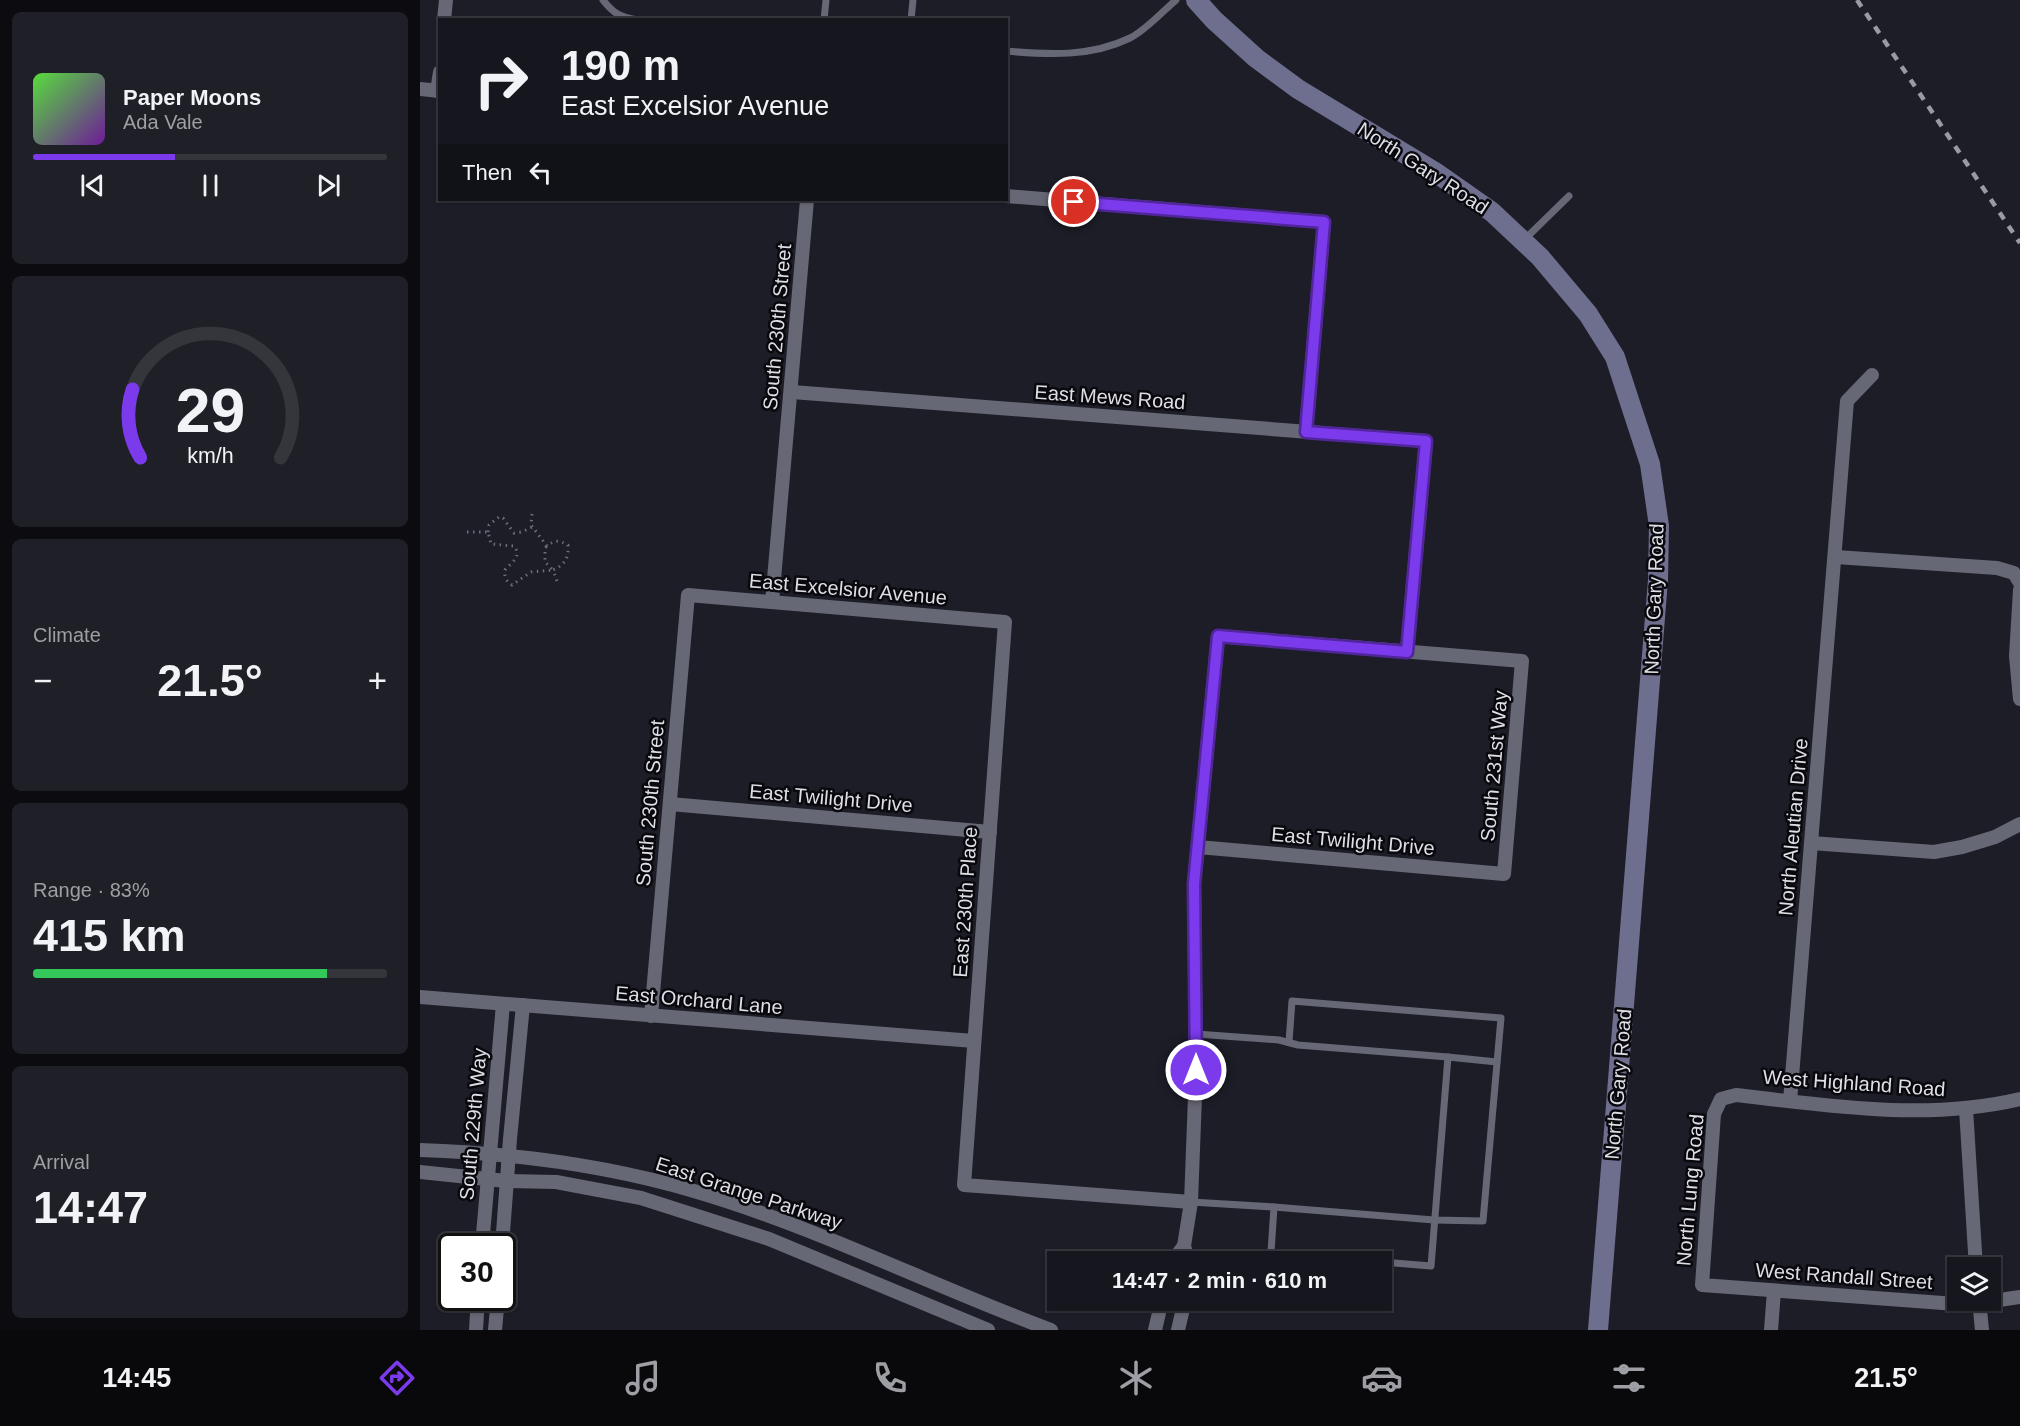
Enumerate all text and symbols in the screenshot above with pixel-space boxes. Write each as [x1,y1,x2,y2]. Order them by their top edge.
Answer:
icon: right [462,42,540,120]
text: 190 m [561,42,680,89]
text: Paper Moons [123,85,261,110]
text: East Excelsior Avenue [561,91,829,121]
text: Ada Vale [123,111,203,133]
street label: North Gary Road [1354,118,1492,218]
icon: left [524,156,557,189]
text: Then [462,160,512,185]
icon: previous [76,169,109,202]
icon: pause [194,169,227,202]
icon: next [312,169,345,202]
pin [1048,176,1099,227]
icon: arrive [1057,185,1090,218]
street label: South 230th Street [759,243,795,411]
text: 29 [175,377,245,446]
street label: East Mews Road [1034,381,1186,413]
text: km/h [187,445,233,469]
street label: North Gary Road [1640,523,1668,675]
street label: East Excelsior Avenue [748,569,948,609]
text: Climate [33,624,101,646]
text: 21.5° [157,655,263,706]
text: − [33,662,52,699]
text: + [368,662,387,699]
street label: South 231st Way [1476,690,1512,842]
street label: South 230th Street [632,719,668,887]
street label: North Aleutian Drive [1774,737,1812,917]
street label: East Twilight Drive [748,780,914,816]
street label: East Twilight Drive [1270,823,1436,859]
street label: East 230th Place [949,826,981,978]
text: Range · 83% [33,879,150,901]
text: 415 km [33,910,186,961]
street label: East Orchard Lane [614,982,784,1018]
street label: North Gary Road [1600,1008,1636,1160]
position arrow [1164,1038,1228,1102]
street label: South 229th Way [455,1047,491,1201]
street label: West Highland Road [1762,1066,1946,1100]
street label: North Lung Road [1672,1113,1708,1267]
text: Arrival [33,1151,90,1173]
street label: East Grange Parkway [653,1152,845,1234]
text: 14:47 [33,1182,148,1233]
speed limit sign: 30 [438,1233,516,1311]
map controls [1947,1257,2001,1311]
button: layers [1947,1257,2001,1311]
street label: West Randall Street [1755,1259,1934,1293]
text: 14:47 · 2 min · 610 m [1112,1268,1327,1293]
icon: directions [376,1357,418,1399]
icon: music [622,1357,664,1399]
icon: phone [869,1357,911,1399]
icon: climate [1115,1357,1157,1399]
icon: car [1361,1357,1403,1399]
icon: filters [1608,1357,1650,1399]
text: 14:45 [102,1363,171,1393]
text: 21.5° [1854,1363,1918,1393]

